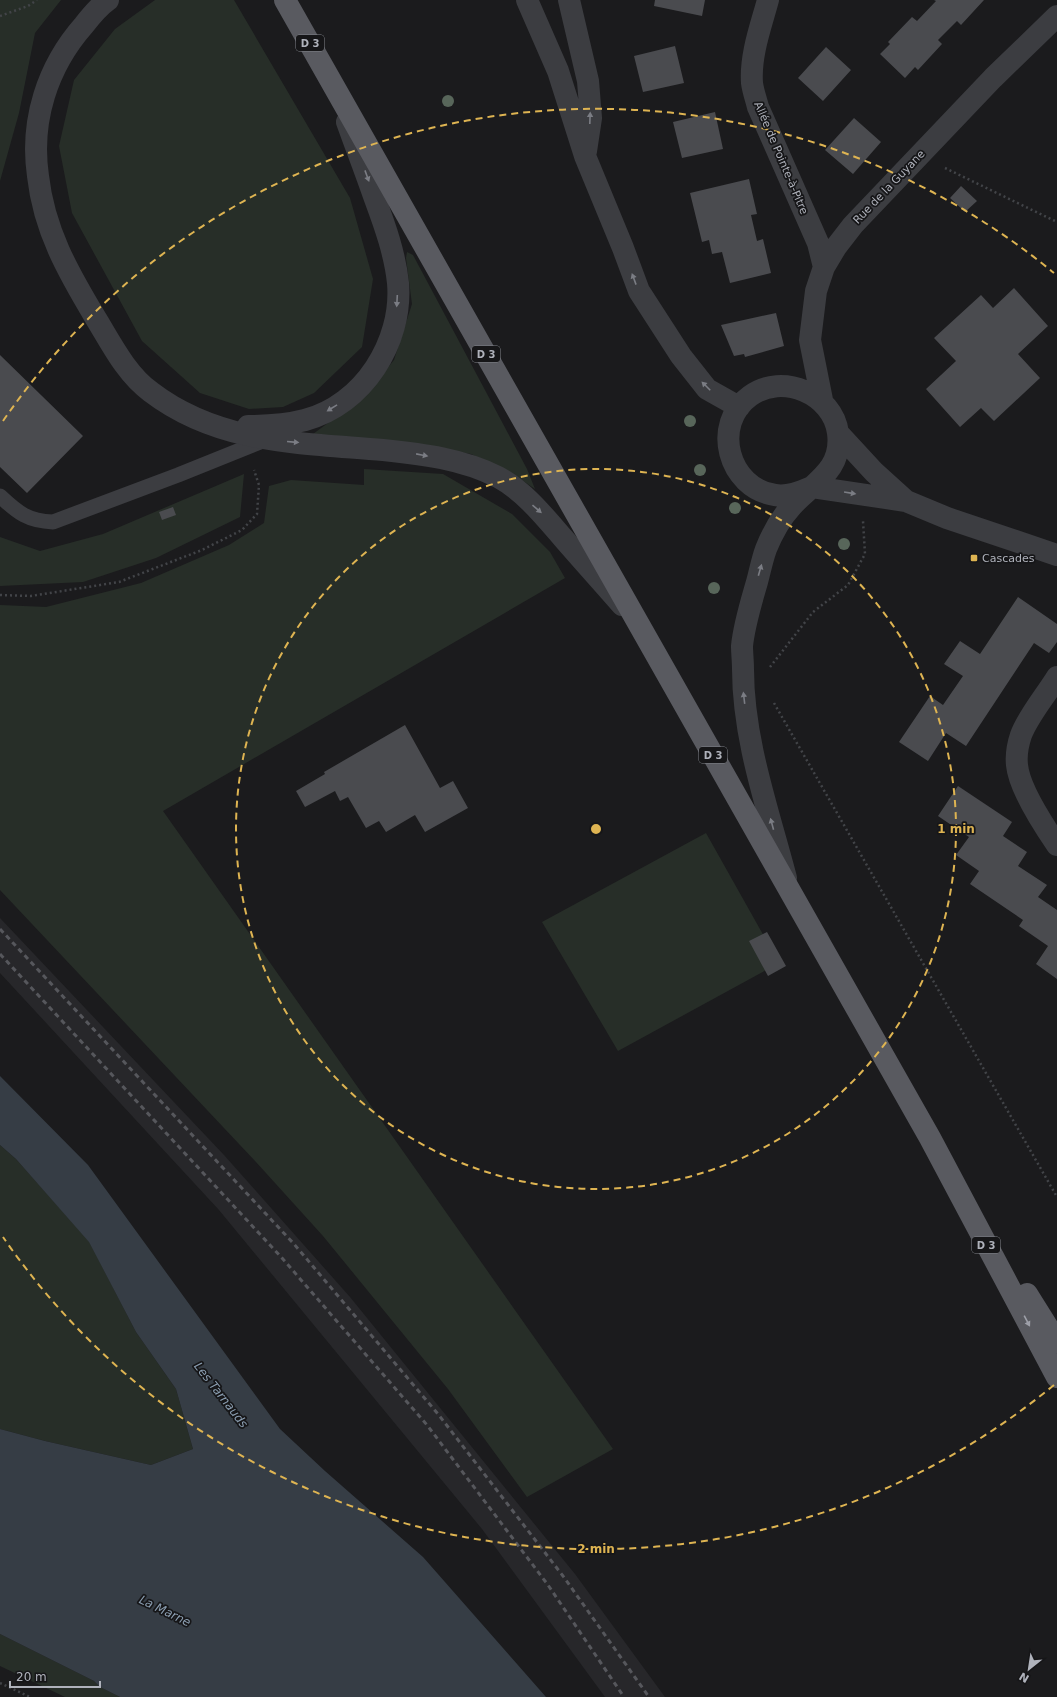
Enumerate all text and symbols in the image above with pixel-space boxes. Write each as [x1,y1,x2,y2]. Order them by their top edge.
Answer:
road number: D 3 [296,35,324,51]
street label: Allée de Pointe-à-Pitre [751,100,811,217]
one-way arrow [587,112,594,124]
street label: Rue de la Guyane [850,147,928,227]
one-way arrow [364,171,370,183]
one-way arrow [631,272,637,284]
one-way arrow [394,295,401,307]
road number: D 3 [472,346,500,362]
one-way arrow [701,381,711,391]
one-way arrow [326,404,338,411]
one-way arrow [287,439,299,446]
one-way arrow [416,452,428,458]
one-way arrow [844,490,857,496]
one-way arrow [532,504,542,513]
place label: Cascades [982,552,1035,565]
marker: Cascades [969,553,979,563]
one-way arrow [757,564,763,576]
one-way arrow [741,692,747,704]
road number: D 3 [699,747,727,763]
one-way arrow [769,818,775,830]
centre of rings [589,822,603,836]
text: 1 min [937,822,975,836]
road number: D 3 [972,1237,1000,1253]
one-way arrow [1024,1316,1030,1327]
water label: Les Tarnauds [191,1360,251,1430]
text: 2 min [577,1542,615,1556]
water label: La Marne [137,1593,193,1629]
north arrow [1009,1649,1049,1689]
scale bar [10,1663,100,1689]
text: N [1017,1669,1031,1685]
text: 20 m [16,1670,47,1684]

